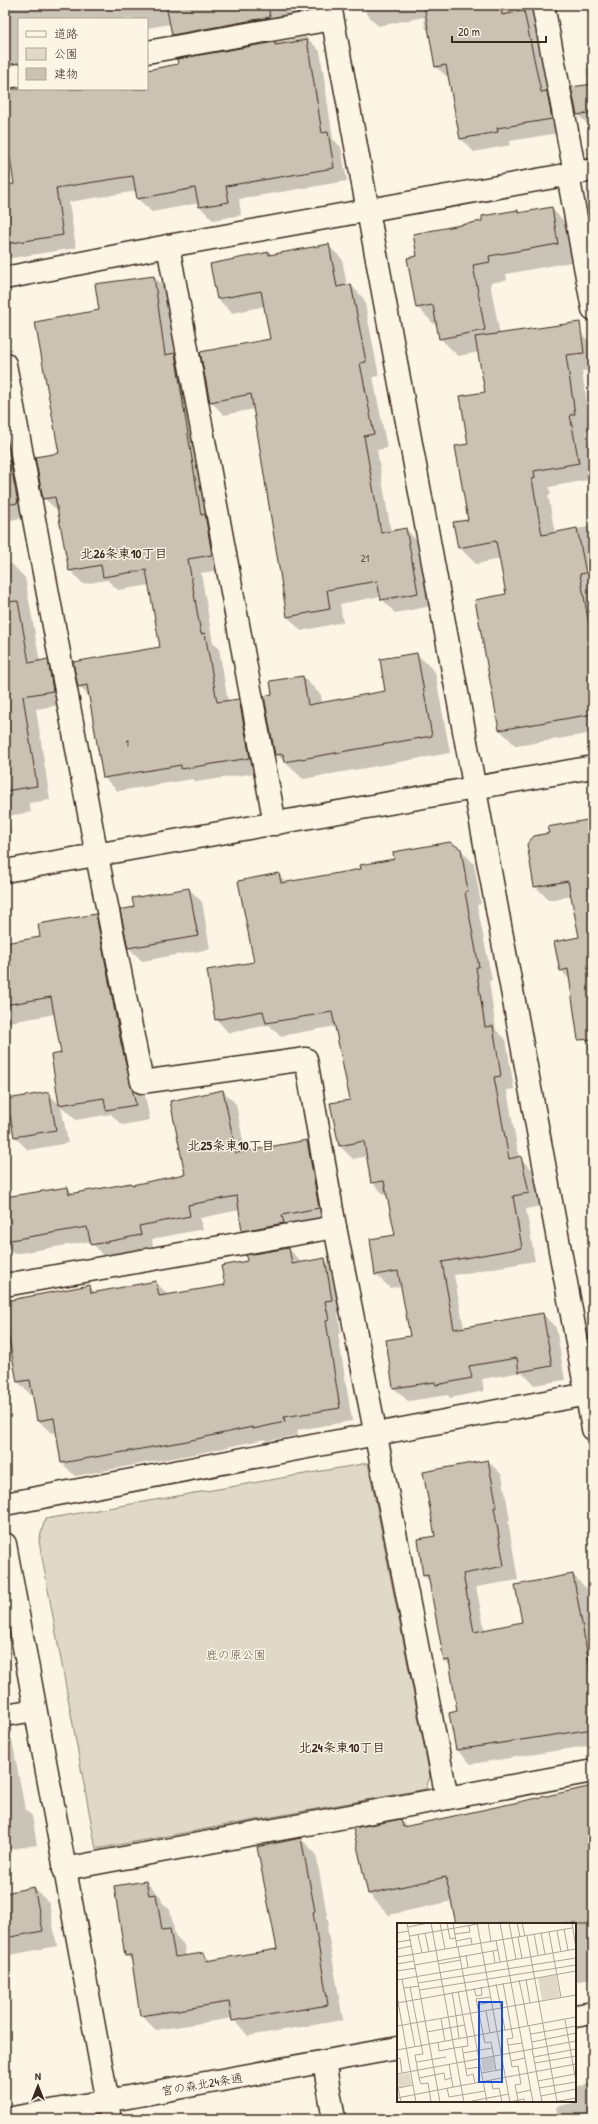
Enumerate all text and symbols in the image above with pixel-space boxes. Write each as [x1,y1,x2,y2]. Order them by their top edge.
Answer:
legend [18,18,148,90]
scale bar [452,18,546,44]
text: 20 m [458,23,480,40]
text: 道路 [54,25,78,42]
text: 公園 [54,45,78,62]
text: 建物 [54,65,78,82]
district label: 北26条東10丁目 [81,544,167,562]
house number: 21 [361,552,370,565]
house number: 1 [125,737,129,750]
district label: 北25条東10丁目 [187,1136,275,1154]
park label: 鹿の原公園 [206,1646,266,1663]
district label: 北24条東10丁目 [299,1738,385,1756]
inset map [397,1923,576,2102]
north arrow [18,2066,58,2106]
street label: 宮の森北24条通 [160,2068,244,2100]
text: N [35,2069,41,2083]

